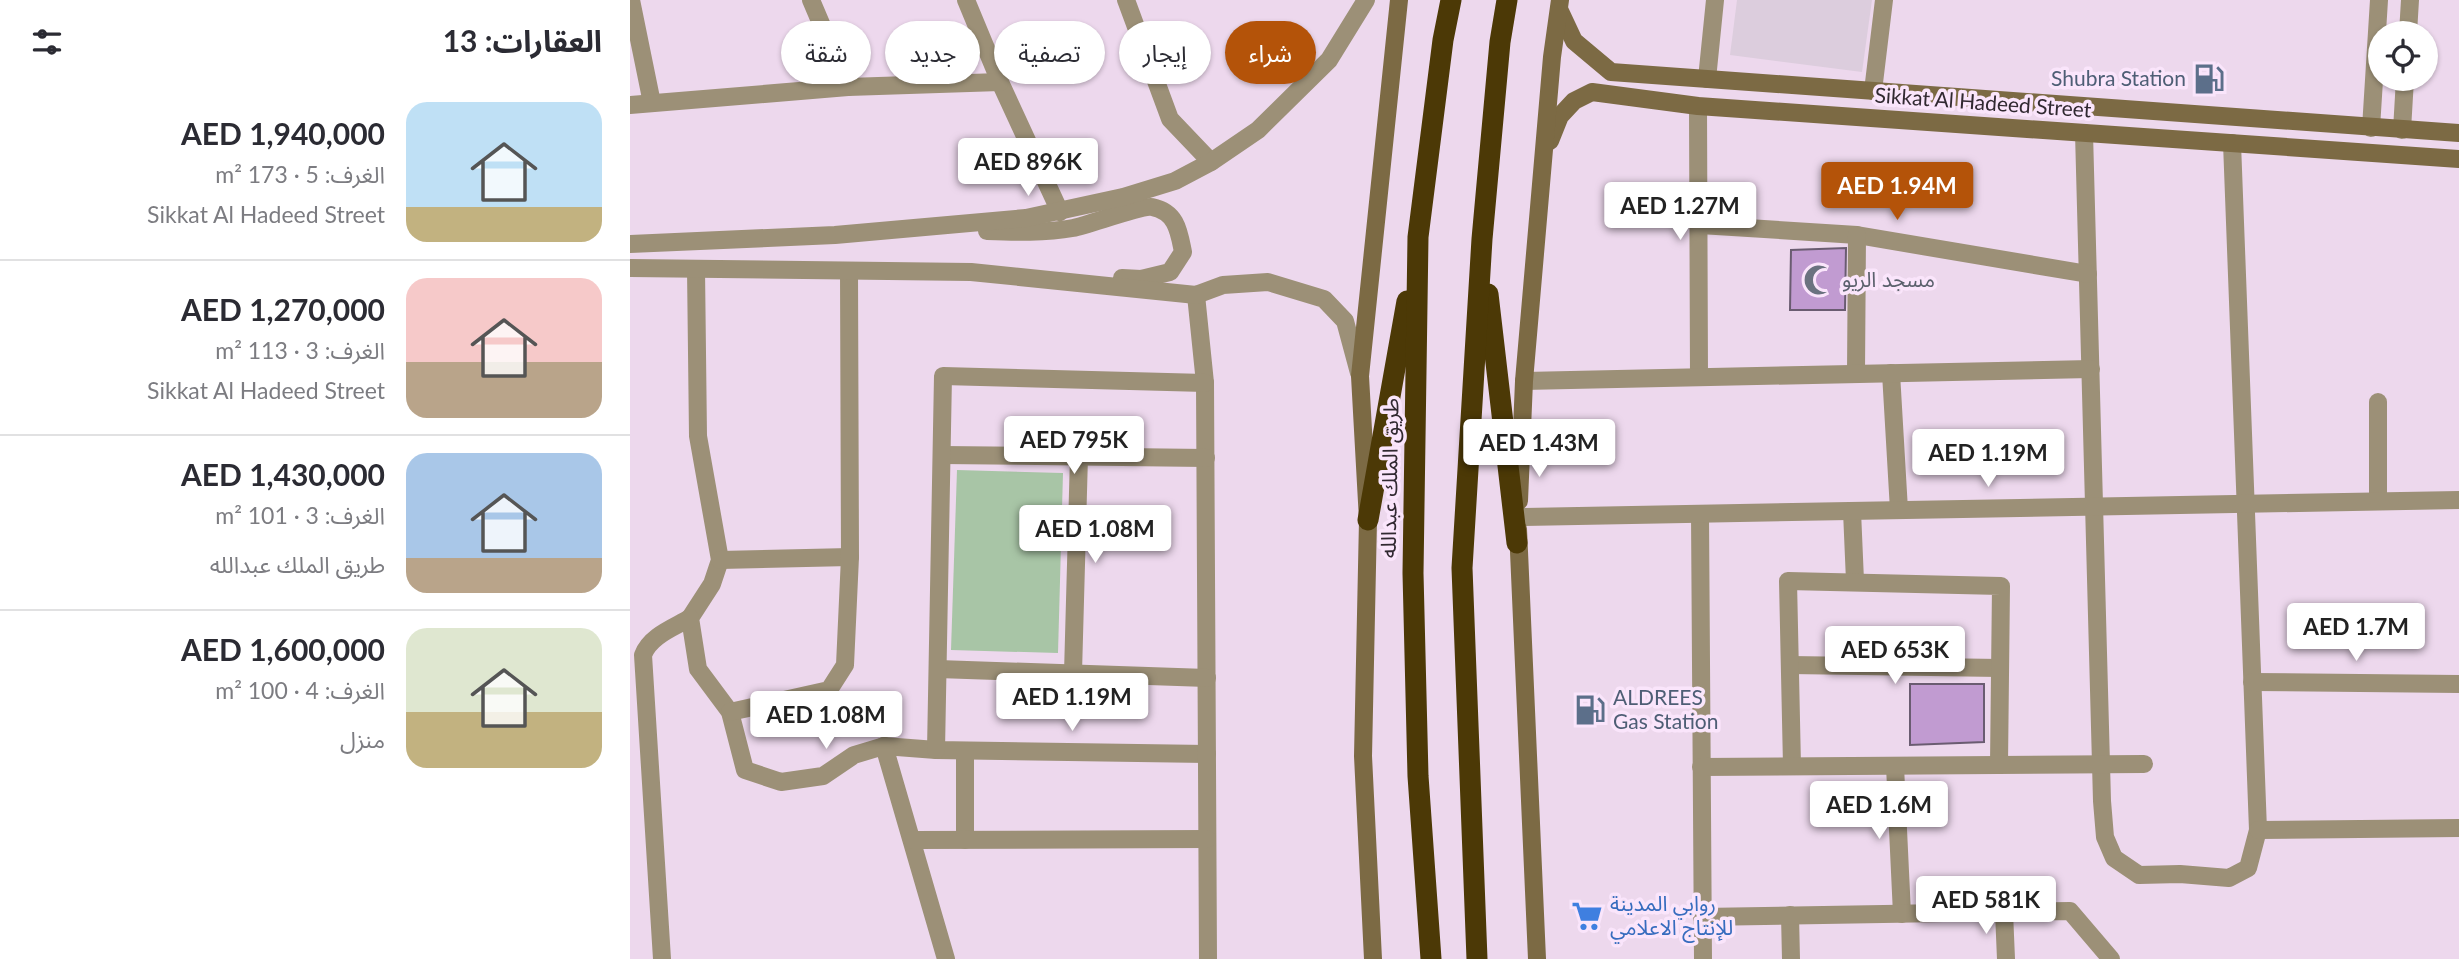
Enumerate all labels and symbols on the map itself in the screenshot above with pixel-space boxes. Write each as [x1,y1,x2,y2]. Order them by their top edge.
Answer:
fuel station icon: Shubra Station [2192,62,2226,96]
place label: Shubra Station [2051,65,2186,90]
street label: Sikkat Al Hadeed Street [1874,81,2093,122]
pin: AED 896K [956,138,1100,198]
pin: AED 1.94M [1817,162,1977,222]
pin: AED 1.27M [1600,182,1760,242]
mosque icon: مسجد الريو [1802,263,1836,297]
place label: مسجد الريو [1842,266,1935,292]
street label: طريق الملك عبدالله [1375,398,1404,558]
pin: AED 795K [1002,416,1146,476]
pin: AED 1.43M [1459,420,1619,479]
pin: AED 1.19M [1908,430,2068,489]
pin: AED 1.08M [1015,505,1175,565]
pin: AED 1.7M [2284,604,2428,663]
pin: AED 653K [1823,626,1967,686]
pin: AED 1.19M [992,674,1152,733]
place label: ALDREES Gas Station [1613,684,1719,733]
pin: AED 1.08M [746,692,906,751]
fuel station icon: ALDREES Gas Station [1573,693,1607,727]
pin: AED 1.6M [1807,782,1951,841]
pin: AED 581K [1914,876,2058,936]
place label: روابي المدينة للإنتاج الاعلامي [1610,890,1733,944]
supermarket icon: روابي المدينة للإنتاج الاعلامي [1570,899,1604,933]

